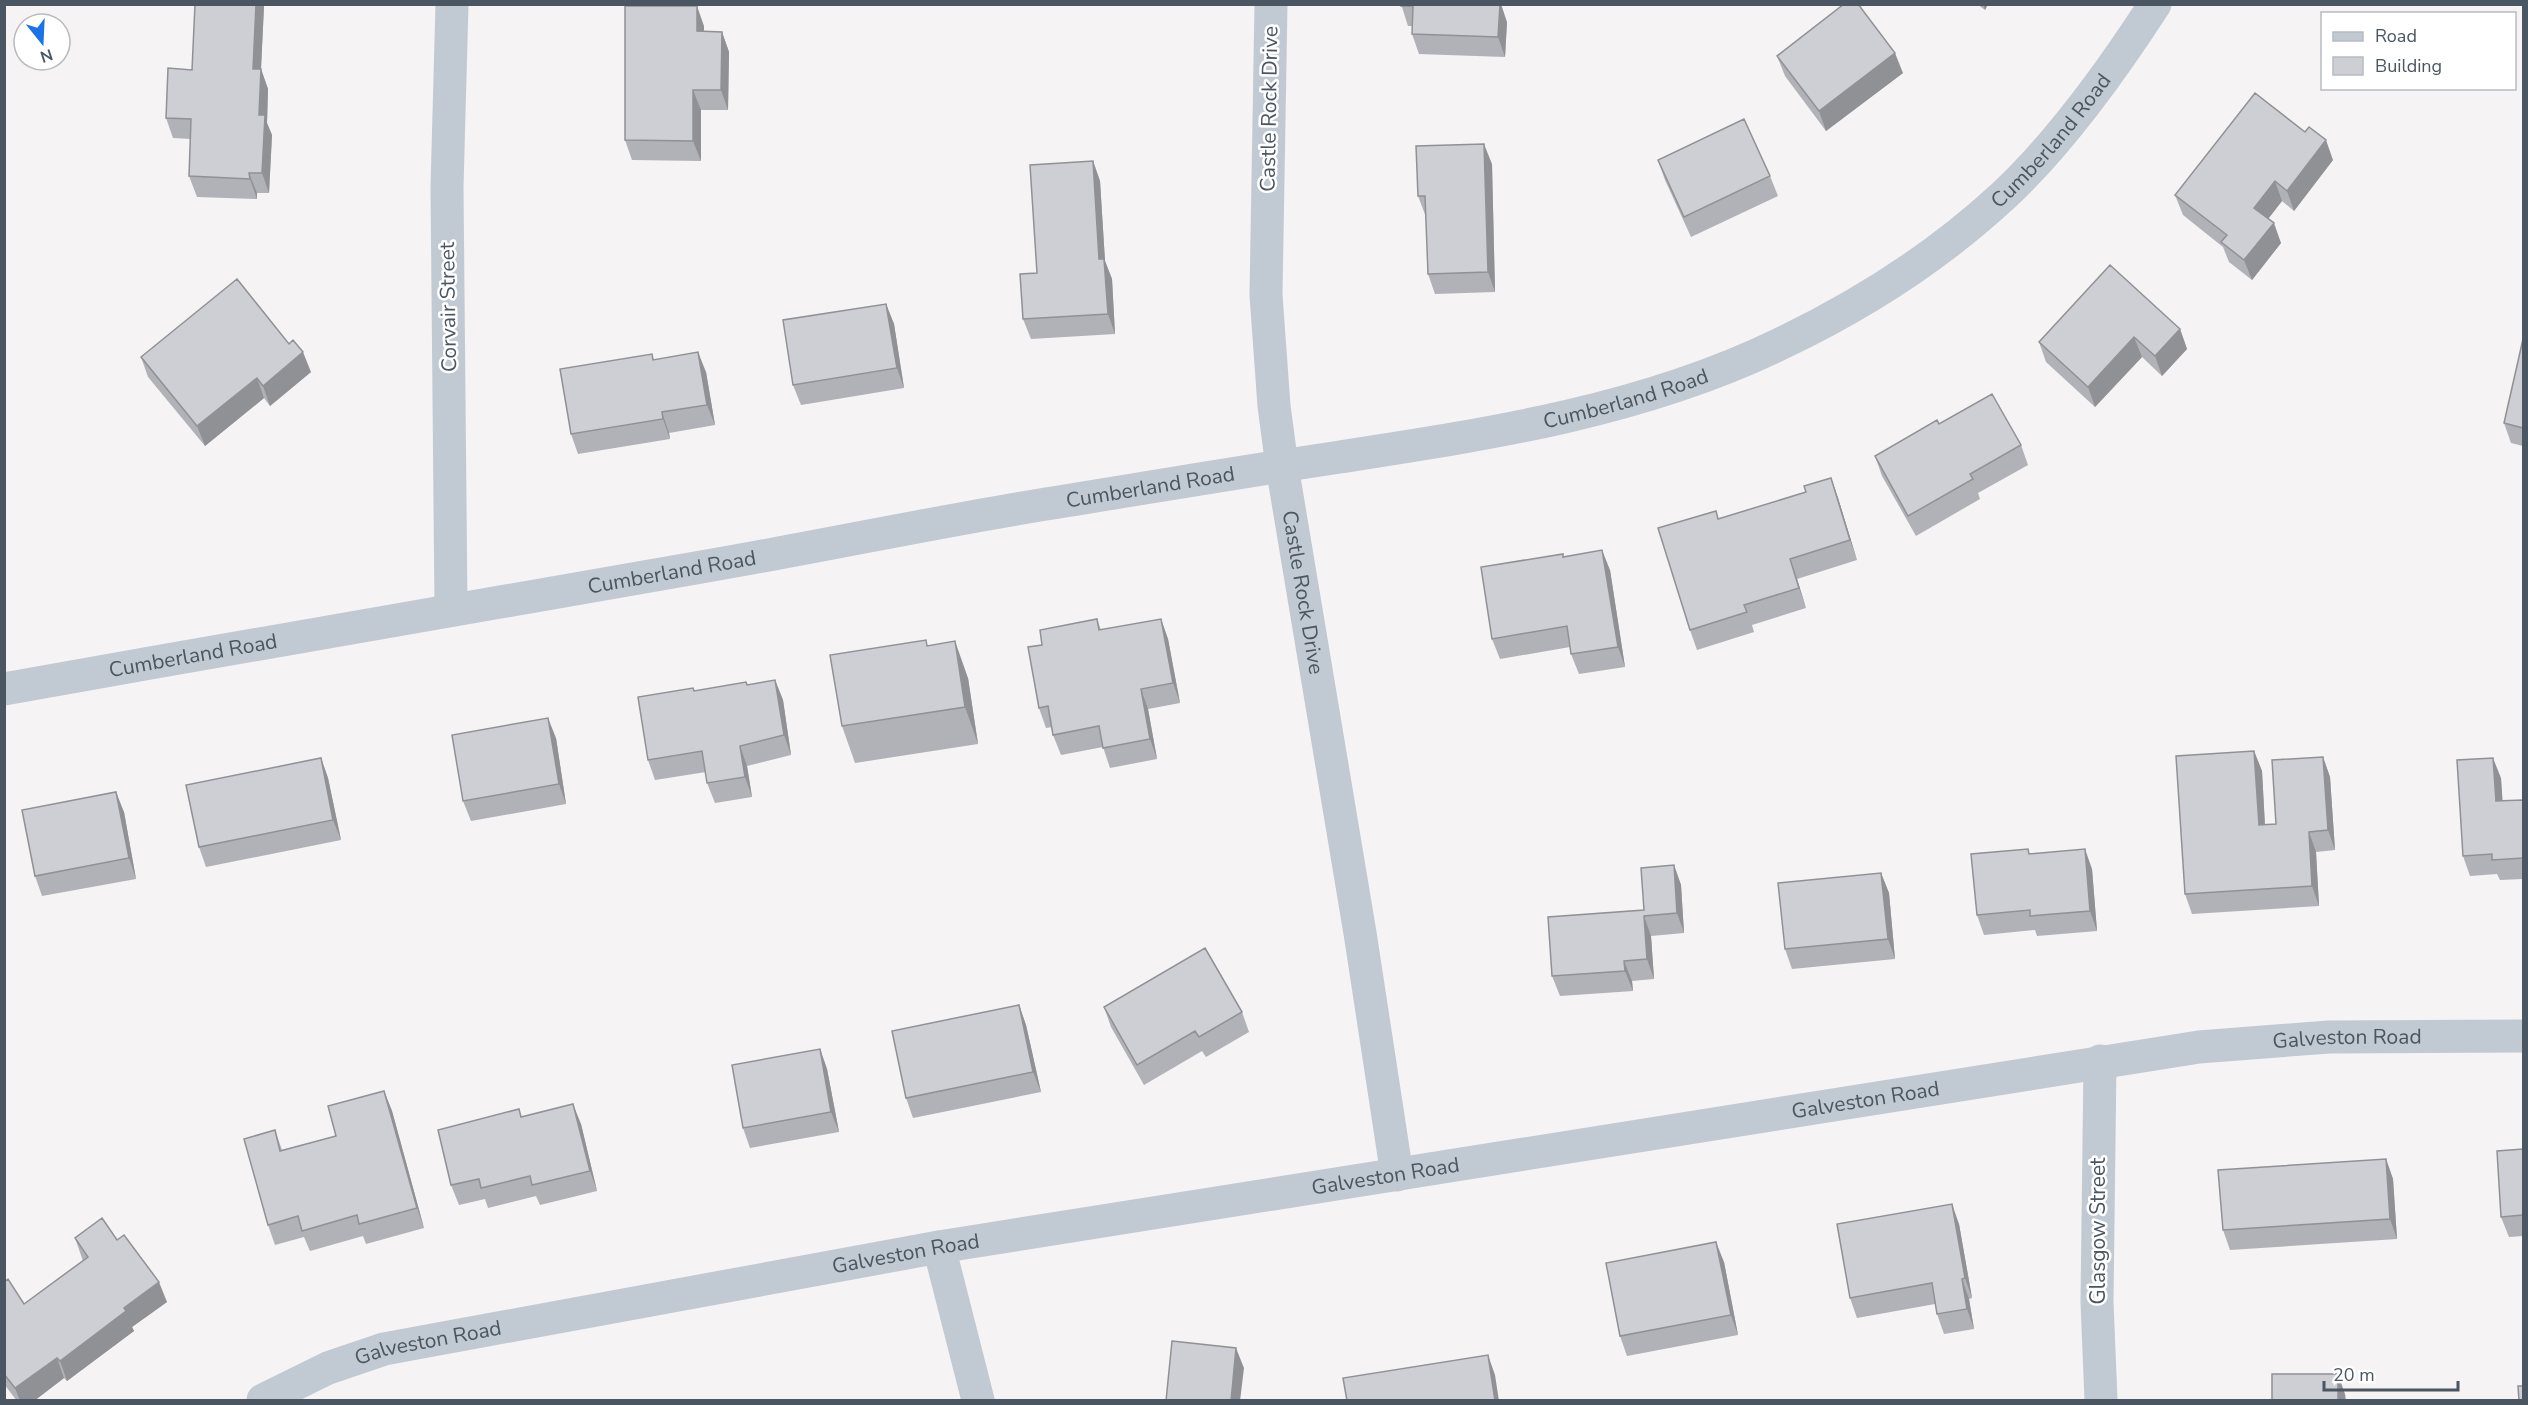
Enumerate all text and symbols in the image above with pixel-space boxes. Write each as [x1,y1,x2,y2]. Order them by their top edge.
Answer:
north arrow [12,12,72,72]
legend [2321,12,2516,90]
text: Road [2375,24,2417,48]
street label: Castle Rock Drive [1254,26,1284,192]
text: N [37,43,55,68]
text: Building [2375,54,2442,78]
street label: Cumberland Road [1985,68,2117,214]
street label: Corvair Street [433,241,463,372]
street label: Cumberland Road [1541,362,1712,435]
street label: Cumberland Road [1064,460,1237,515]
street label: Castle Rock Drive [1276,508,1331,677]
street label: Cumberland Road [585,544,758,601]
street label: Cumberland Road [107,627,279,684]
street label: Galveston Road [2271,1023,2422,1055]
street label: Galveston Road [1790,1074,1941,1125]
street label: Galveston Road [1310,1151,1462,1202]
street label: Glasgow Street [2084,1157,2112,1304]
street label: Galveston Road [830,1227,982,1280]
street label: Galveston Road [351,1314,504,1372]
scale bar [2324,1354,2458,1392]
text: 20 m [2333,1363,2375,1387]

